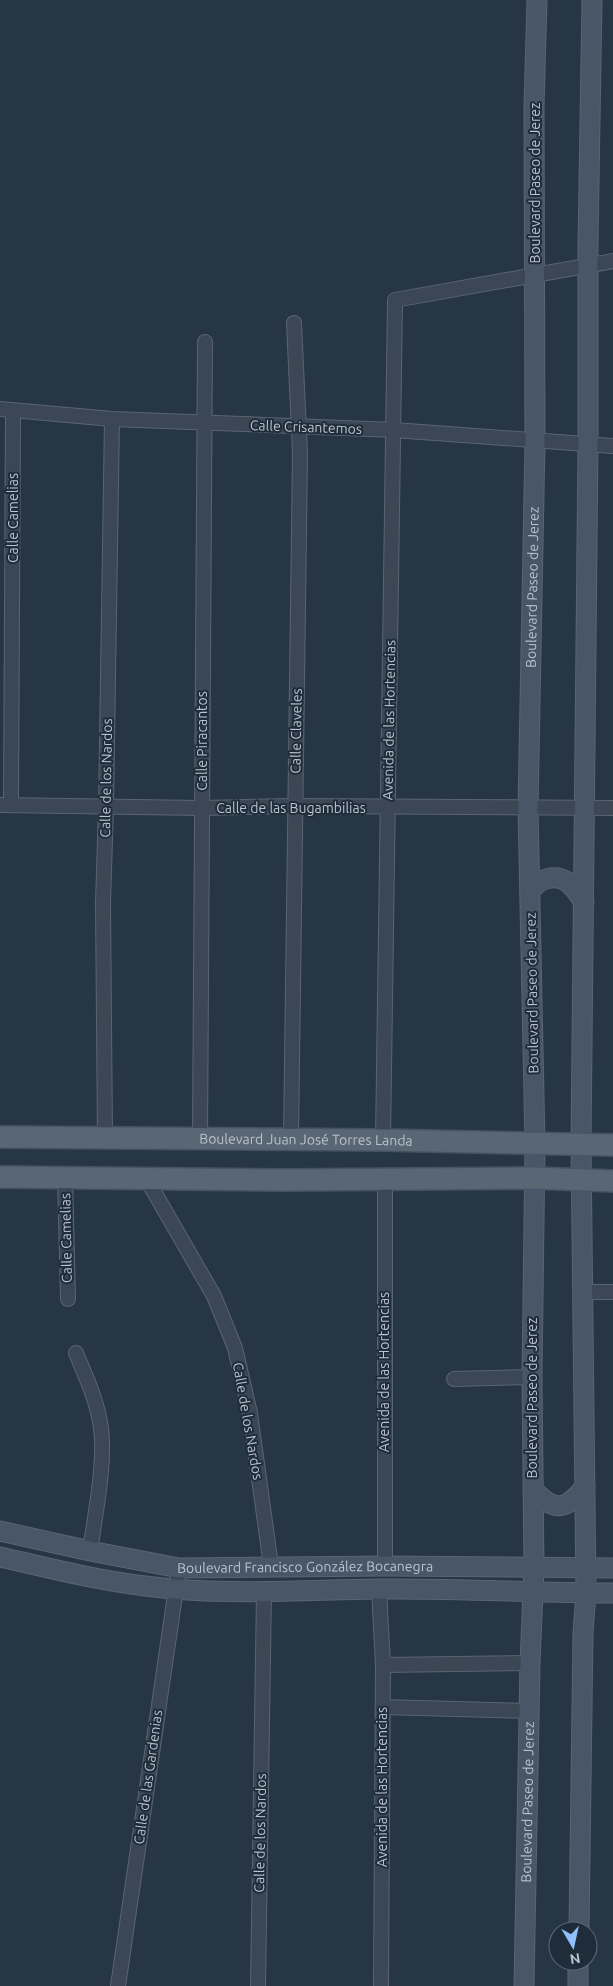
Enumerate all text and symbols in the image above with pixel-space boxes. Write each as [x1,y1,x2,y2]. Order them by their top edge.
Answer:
street label: Boulevard Paseo de Jerez [527,102,543,264]
street label: Calle Crisantemos [250,417,362,437]
street label: Calle Camelias [5,473,21,563]
street label: Boulevard Paseo de Jerez [523,507,542,668]
street label: Avenida de las Hortencias [380,640,398,800]
street label: Calle Claveles [287,688,305,774]
street label: Calle Piracantos [194,691,210,791]
street label: Calle de los Nardos [97,718,115,838]
street label: Calle de las Bugambilias [216,800,366,816]
street label: Boulevard Paseo de Jerez [523,912,541,1074]
street label: Boulevard Juan José Torres Landa [199,1131,413,1149]
street label: Calle Camelias [57,1193,75,1283]
street label: Avenida de las Hortencias [376,1292,392,1452]
street label: Boulevard Paseo de Jerez [524,1317,540,1479]
street label: Calle de los Nardos [230,1361,266,1481]
street label: Boulevard Francisco González Bocanegra [177,1558,433,1576]
street label: Avenida de las Hortencias [374,1707,390,1867]
street label: Calle de las Gardenias [131,1709,165,1845]
street label: Boulevard Paseo de Jerez [518,1721,537,1883]
street label: Calle de los Nardos [251,1773,269,1893]
north arrow [548,1921,598,1971]
text: N [569,1950,581,1968]

